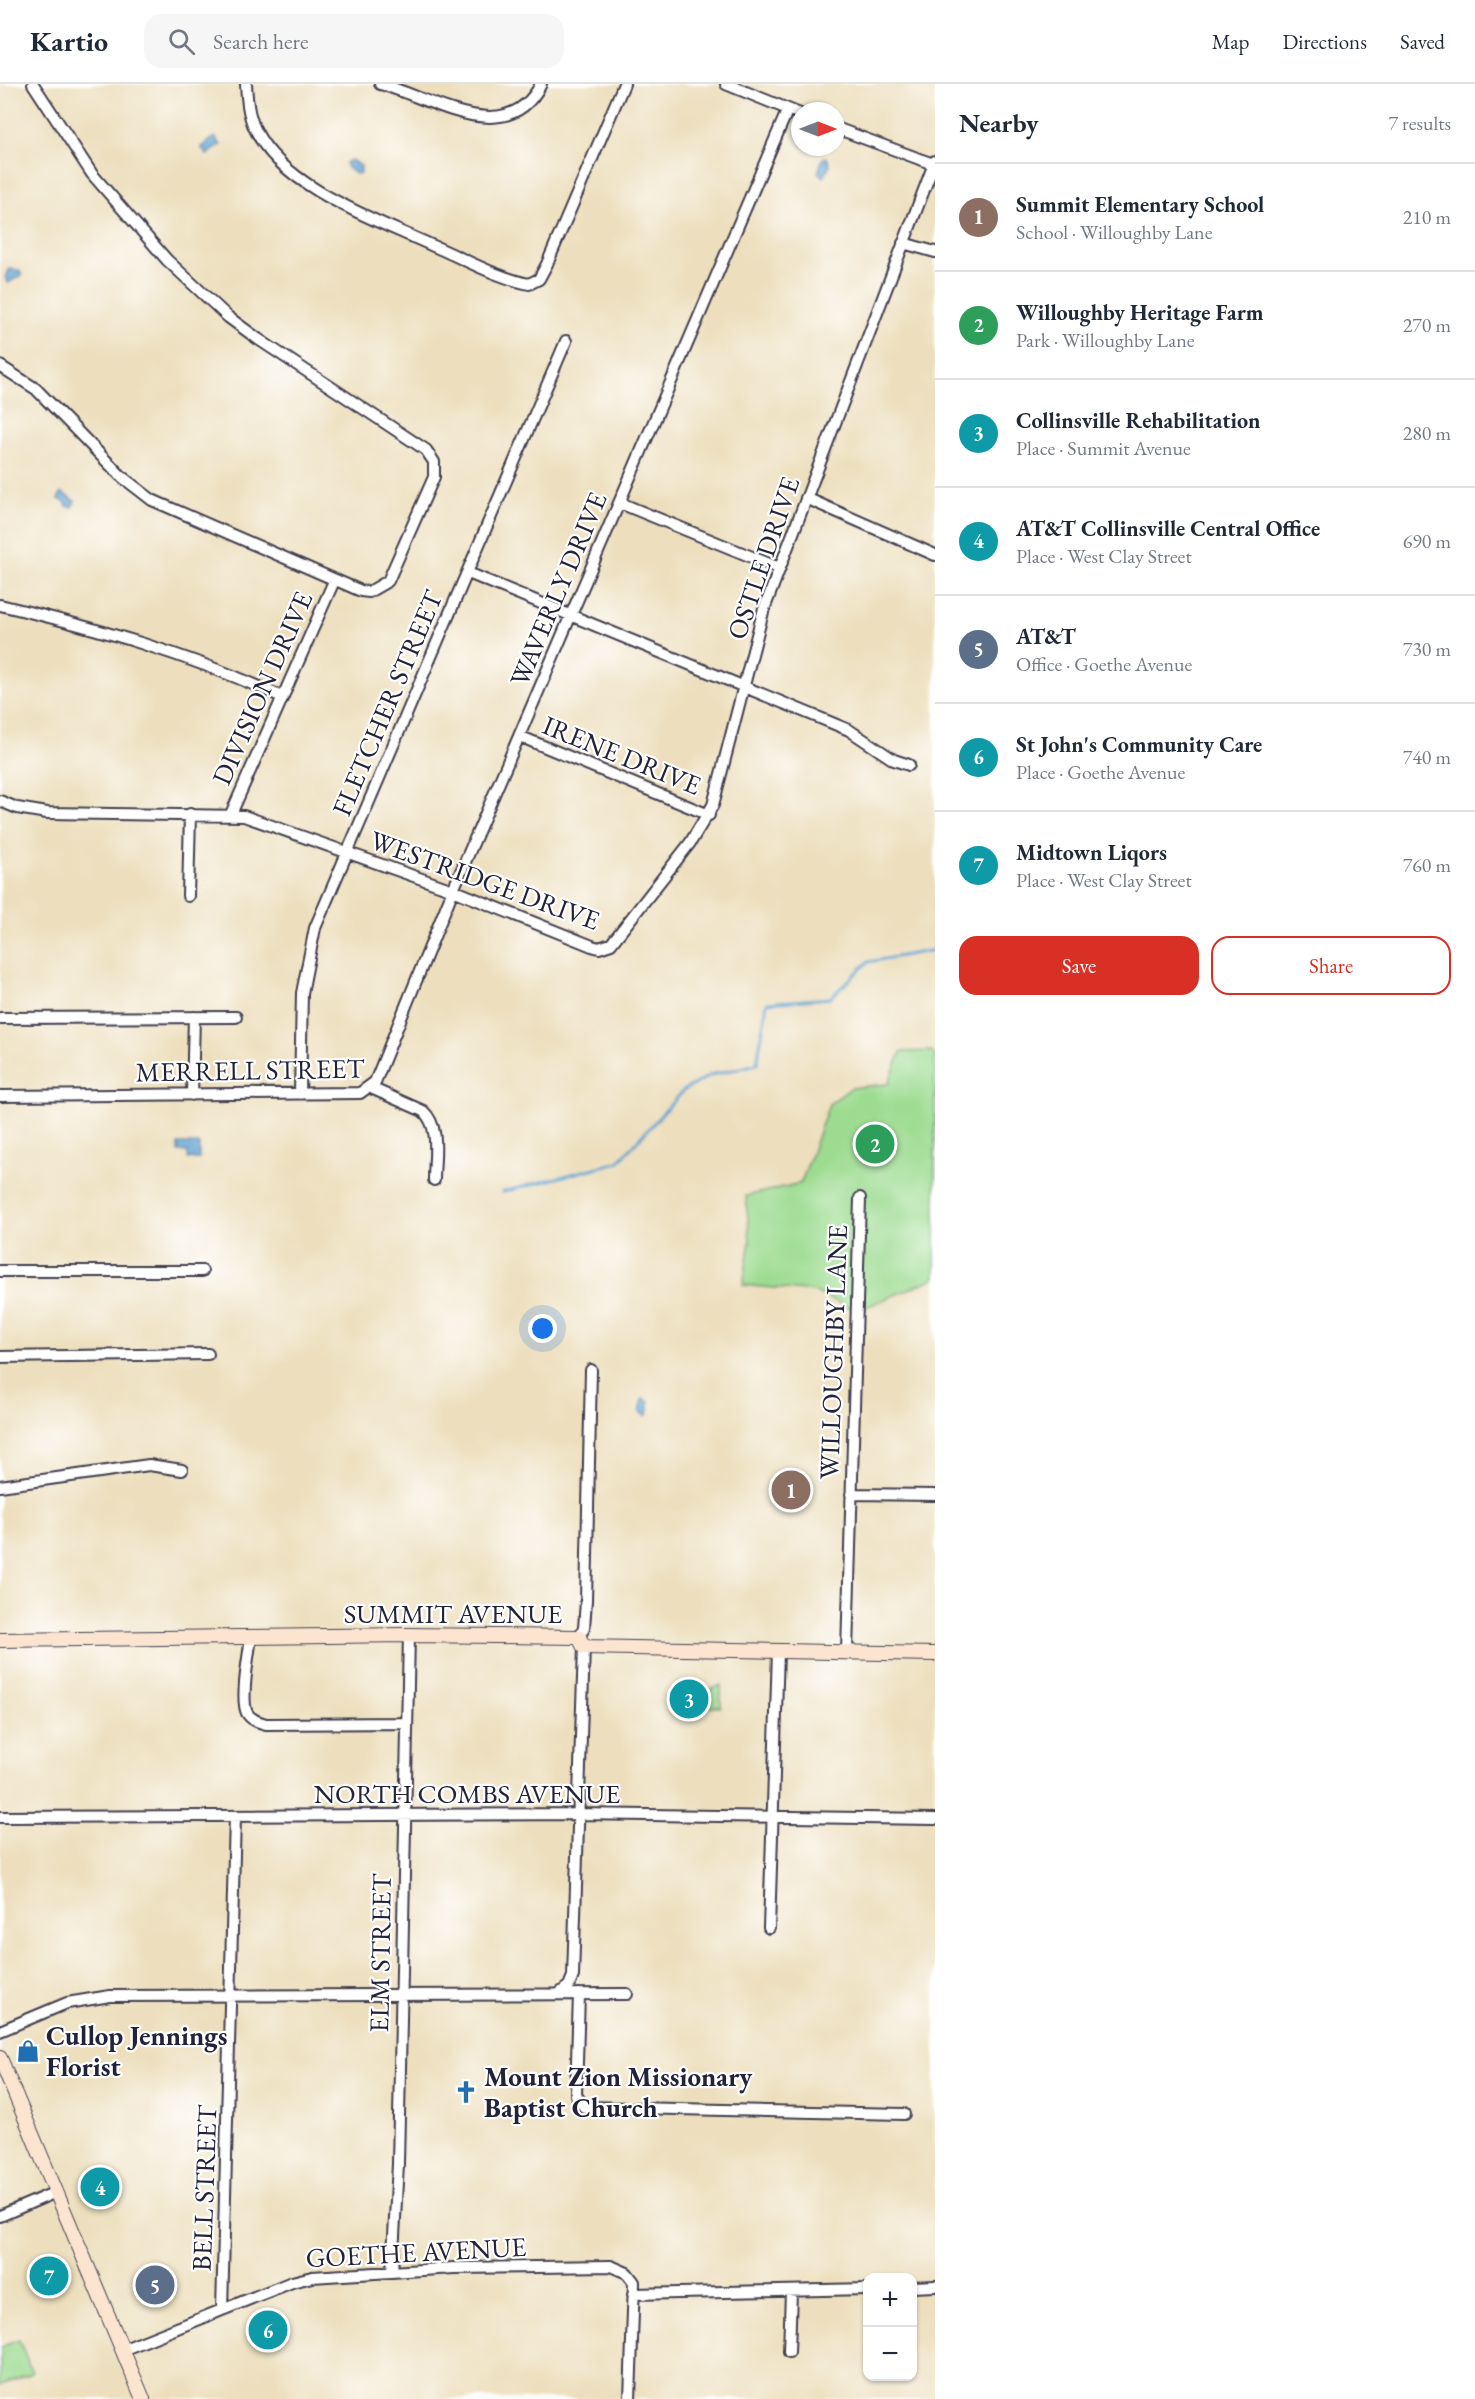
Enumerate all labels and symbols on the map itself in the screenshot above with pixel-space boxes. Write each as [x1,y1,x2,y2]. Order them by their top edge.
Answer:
north arrow [791,102,845,156]
street label: OSTLE DRIVE [719,472,807,644]
street label: WAVERLY DRIVE [501,487,615,691]
street label: FLETCHER STREET [324,584,451,821]
street label: DIVISION DRIVE [204,586,320,790]
street label: IRENE DRIVE [538,707,706,803]
street label: WESTRIDGE DRIVE [365,822,605,938]
street label: MERRELL STREET [135,1050,366,1089]
pin: 2 [856,1122,894,1166]
street label: WILLOUGHBY LANE [811,1224,855,1480]
your location [528,1314,557,1343]
pin: 1 [772,1468,810,1512]
street label: SUMMIT AVENUE [344,1596,562,1631]
pin: 3 [670,1676,708,1722]
street label: NORTH COMBS AVENUE [314,1776,620,1811]
street label: ELM STREET [361,1872,399,2033]
place label: Cullop Jennings Florist [46,2018,227,2084]
shop icon: Cullop Jennings Florist [15,2038,41,2064]
place label: Mount Zion Missionary Baptist Church [484,2059,753,2125]
church icon: Mount Zion Missionary Baptist Church [453,2079,479,2105]
street label: BELL STREET [184,2103,224,2272]
pin: 4 [80,2164,120,2210]
street label: GOETHE AVENUE [305,2229,527,2275]
pin: 7 [29,2254,68,2298]
pin: 5 [136,2262,174,2308]
pin: 6 [248,2308,288,2352]

